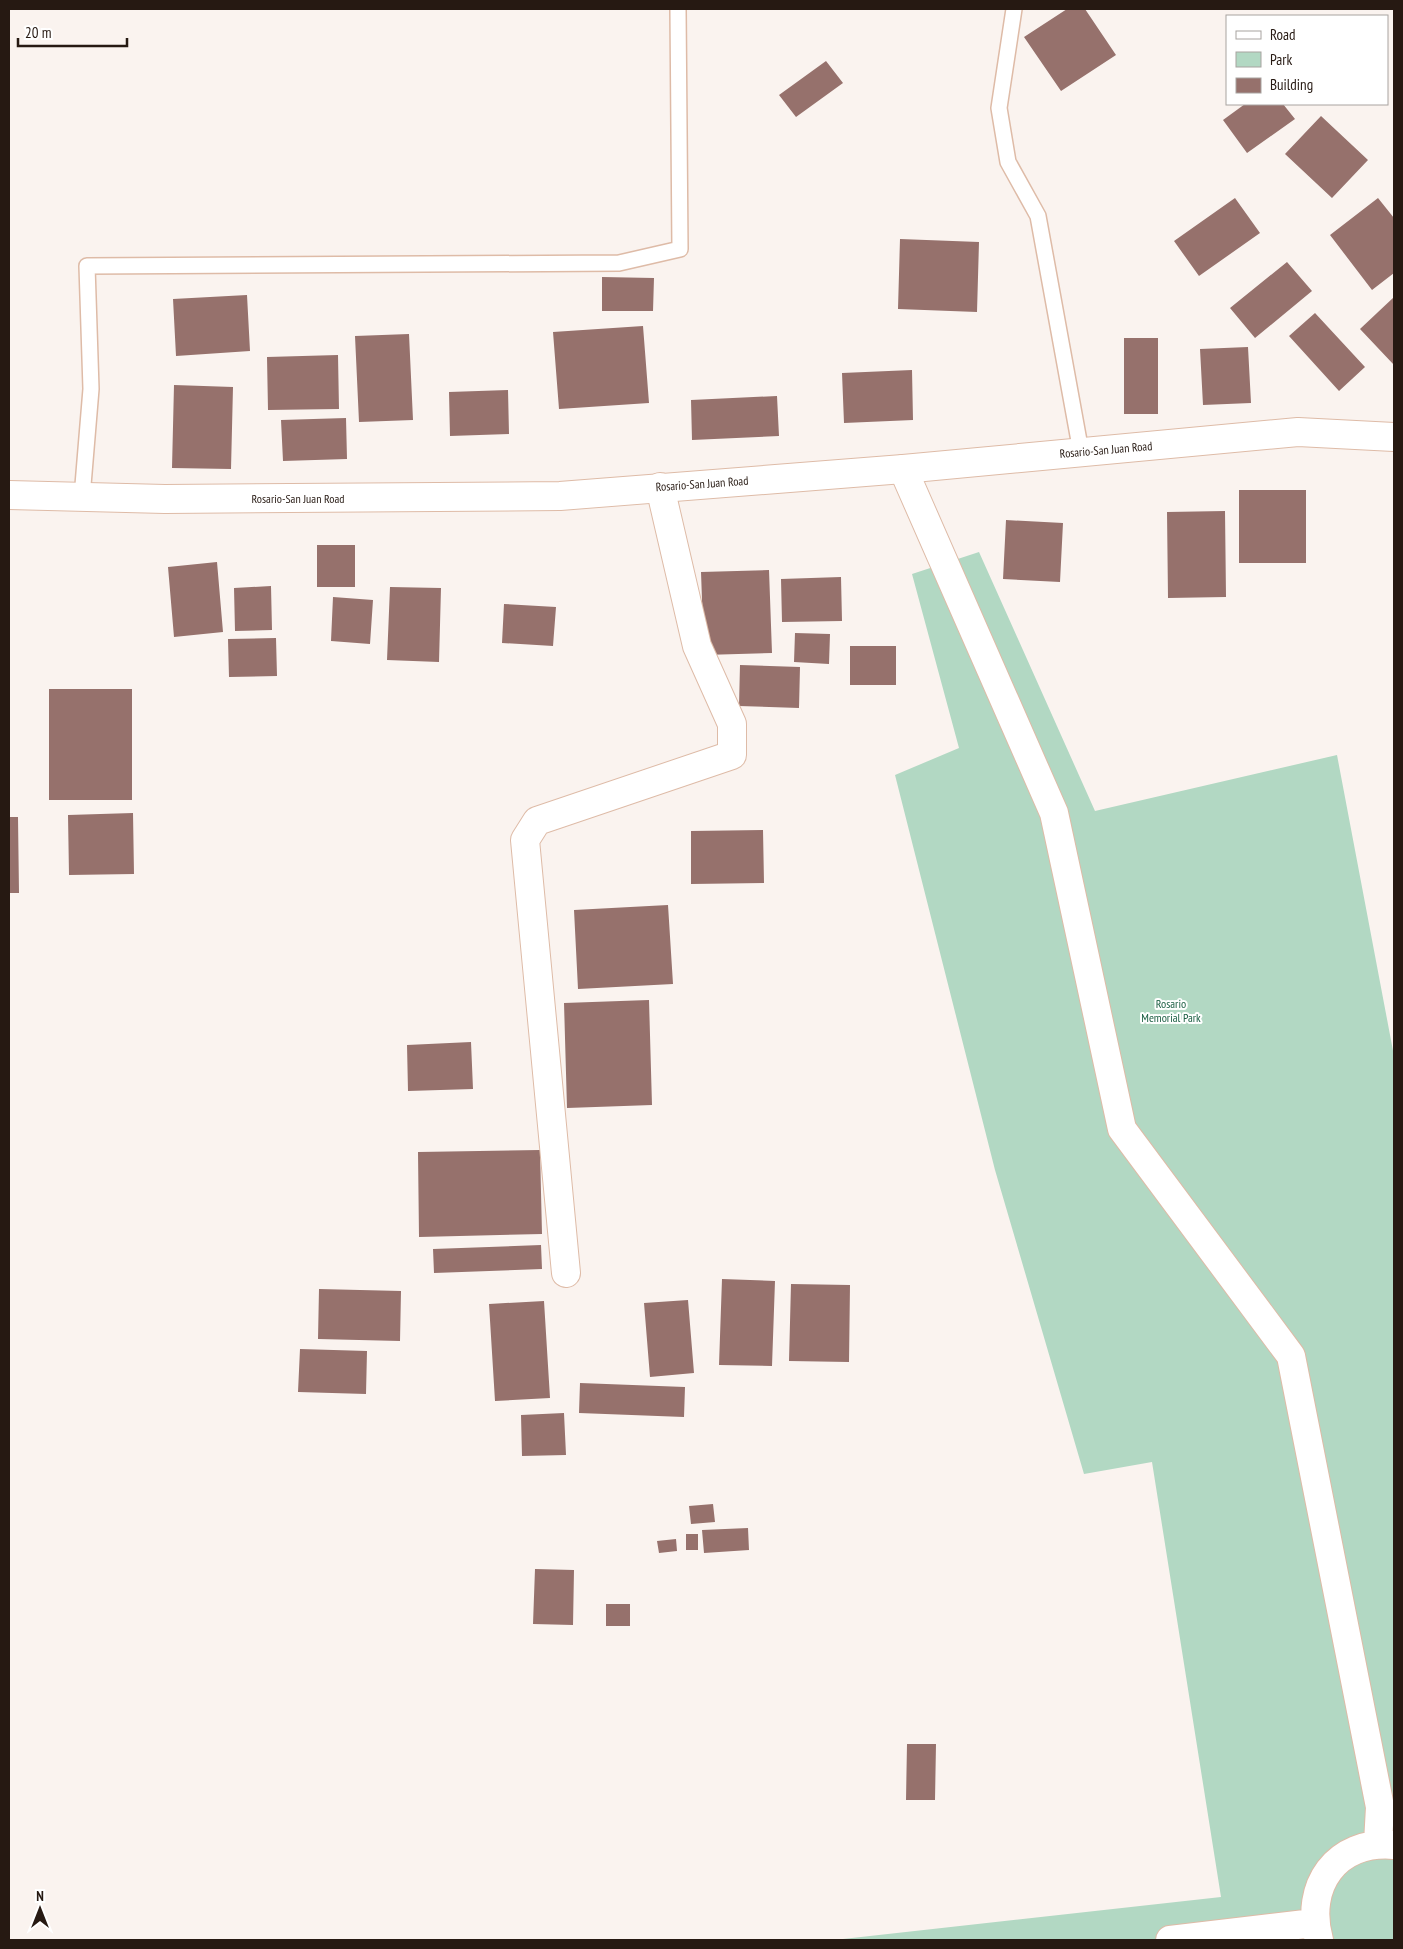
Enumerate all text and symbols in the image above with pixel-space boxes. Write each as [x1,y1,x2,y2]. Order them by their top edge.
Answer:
scale bar [18,15,126,47]
legend [1226,15,1388,105]
text: 20 m [25,23,51,42]
text: Road [1270,25,1296,44]
text: Park [1270,50,1292,69]
text: Building [1270,75,1313,94]
street label: Rosario-San Juan Road [1059,438,1153,461]
street label: Rosario-San Juan Road [655,473,749,494]
street label: Rosario-San Juan Road [252,491,344,506]
park label: Rosario Memorial Park [1141,996,1201,1025]
north arrow [15,1884,65,1934]
text: N [36,1887,44,1905]

